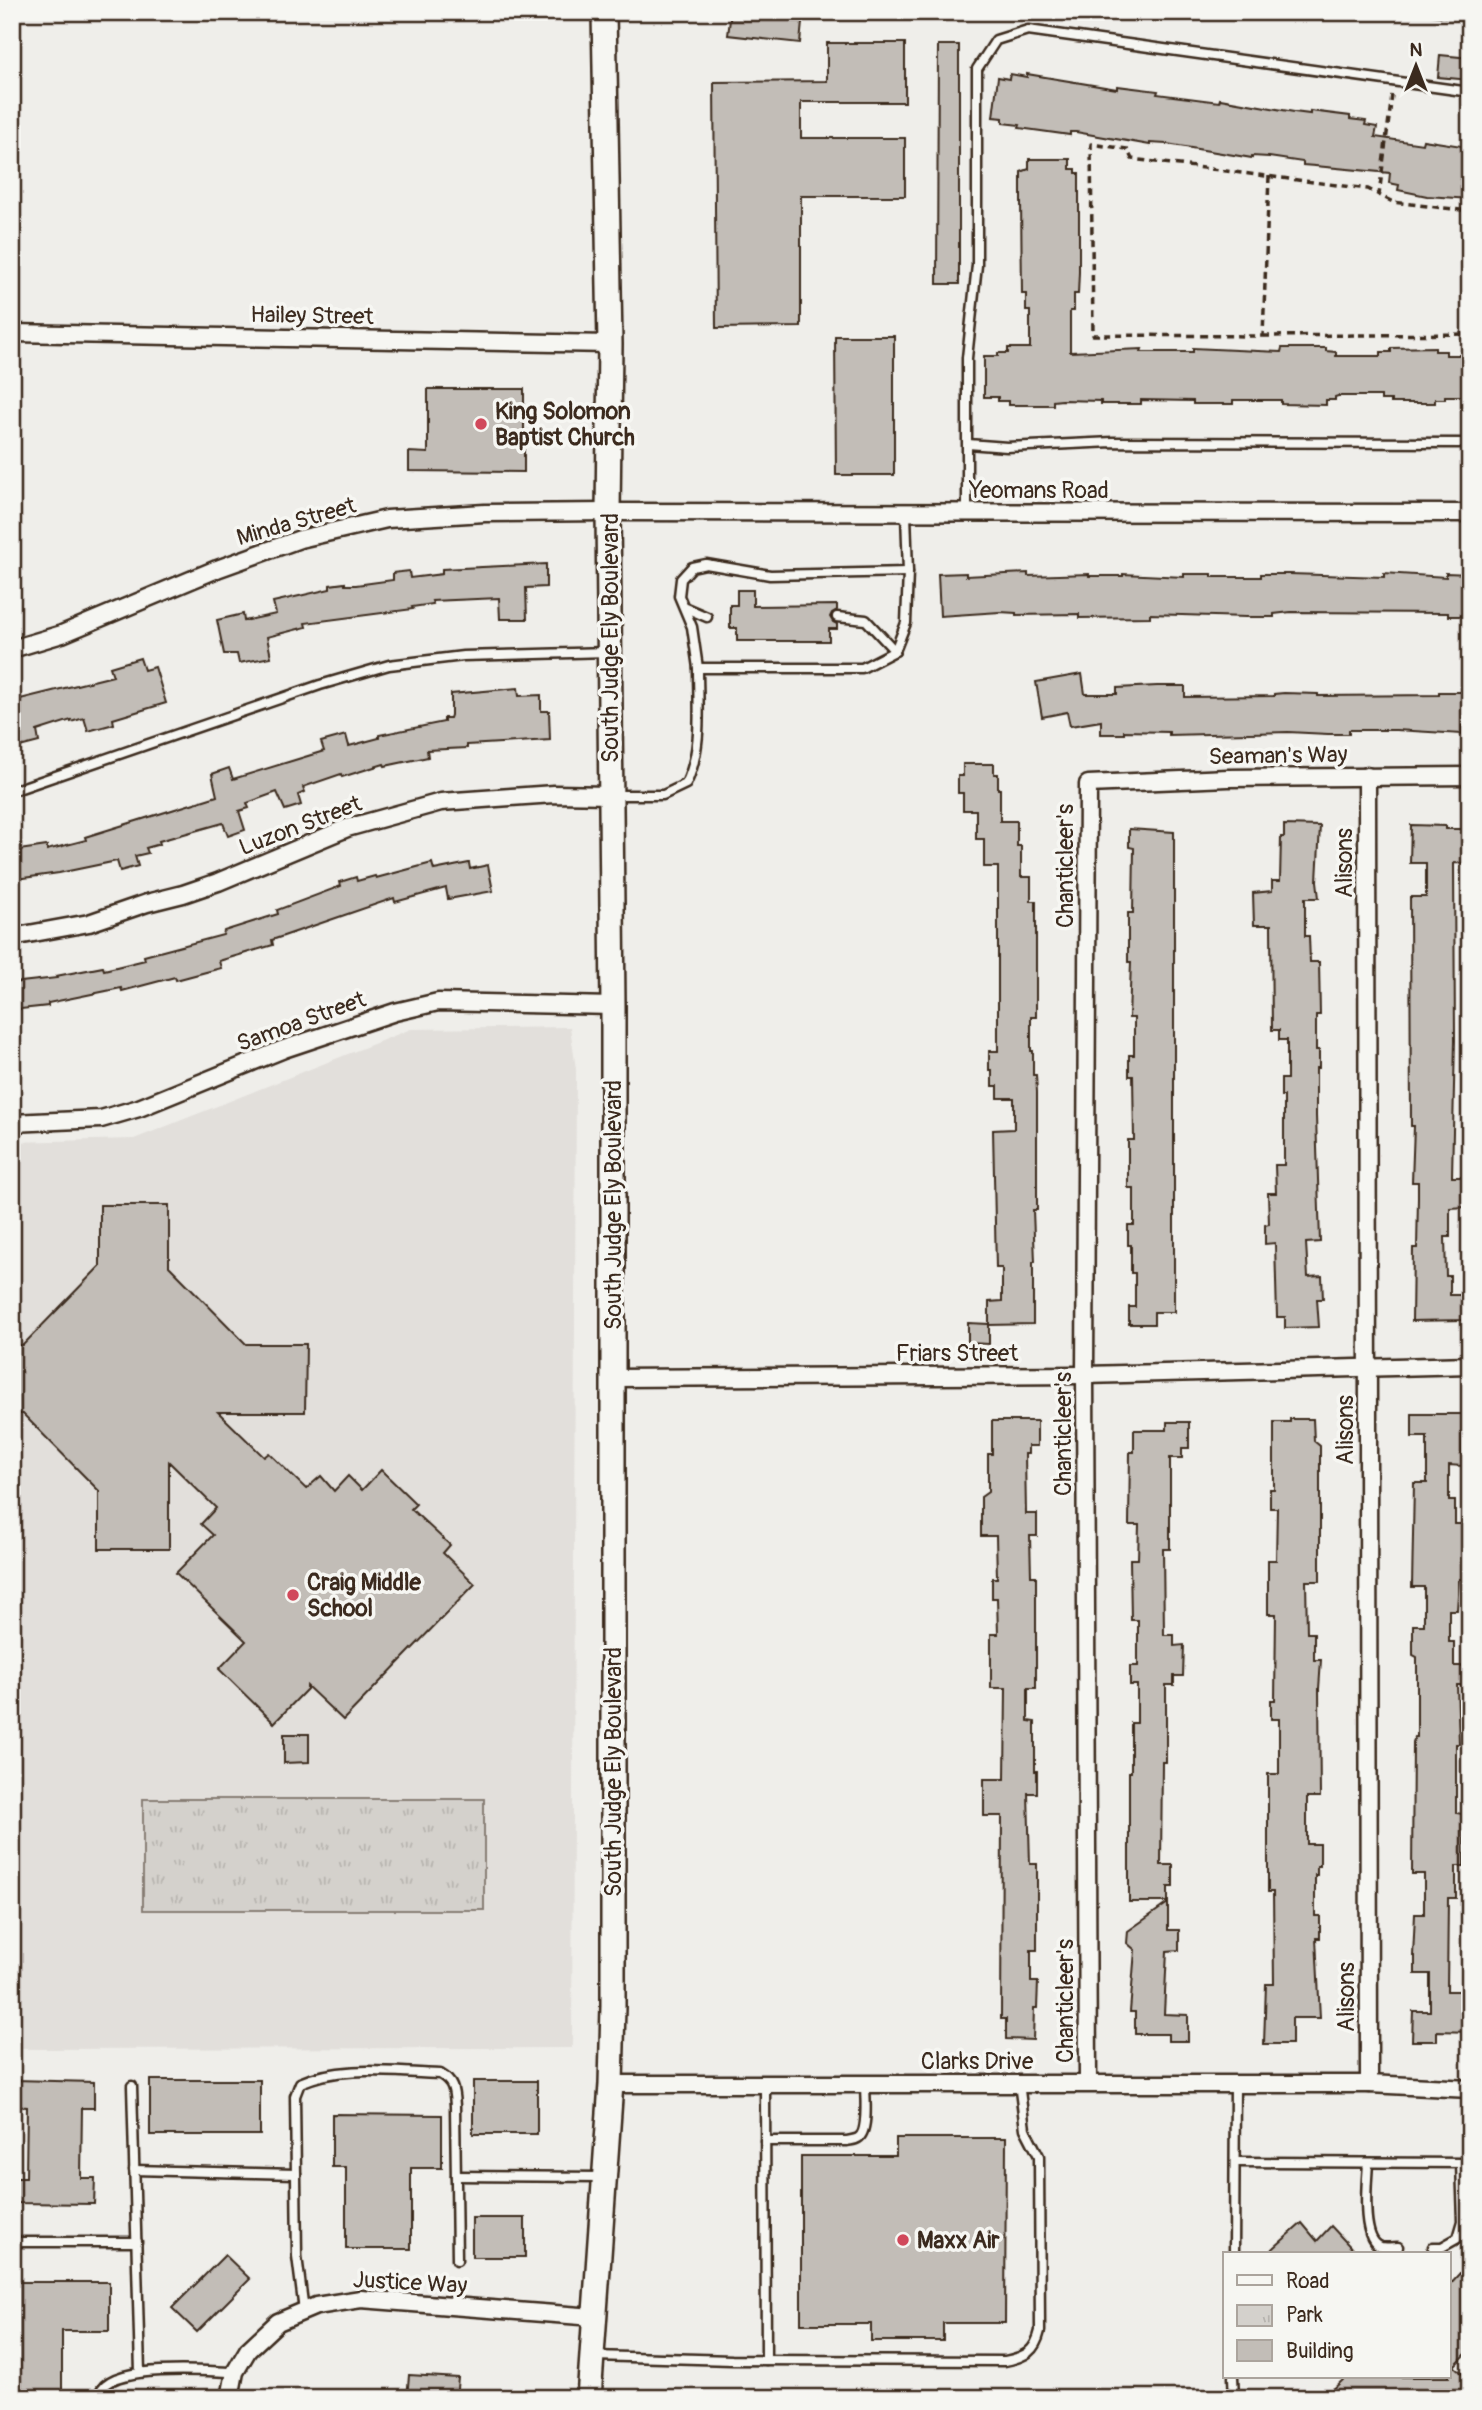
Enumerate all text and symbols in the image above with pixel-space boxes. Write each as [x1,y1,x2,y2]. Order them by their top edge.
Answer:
north arrow [1380,32,1450,102]
text: N [1410,38,1423,62]
street label: Hailey Street [250,300,375,331]
place label: King Solomon Baptist Church [495,397,635,452]
marker: King Solomon Baptist Church [473,416,489,432]
street label: Yeomans Road [968,476,1109,505]
street label: Minda Street [233,490,360,552]
street label: South Judge Ely Boulevard [596,513,625,763]
street label: Seaman's Way [1208,740,1348,771]
street label: Luzon Street [235,789,366,862]
street label: Chanticleer's [1051,804,1080,928]
street label: Alisons [1330,828,1359,898]
street label: Samoa Street [233,985,370,1058]
street label: South Judge Ely Boulevard [599,1080,628,1330]
street label: Friars Street [896,1339,1019,1368]
street label: Chanticleer's [1049,1372,1078,1496]
street label: Alisons [1331,1395,1360,1465]
place label: Craig Middle School [307,1568,421,1623]
marker: Craig Middle School [285,1587,301,1603]
street label: South Judge Ely Boulevard [599,1647,628,1897]
street label: Chanticleer's [1051,1939,1080,2063]
street label: Alisons [1332,1962,1361,2032]
street label: Clarks Drive [921,2047,1034,2076]
place label: Maxx Air [917,2226,1000,2255]
marker: Maxx Air [895,2232,911,2248]
legend [1223,2252,1450,2378]
street label: Justice Way [352,2265,468,2300]
text: Road [1286,2268,1330,2295]
text: Park [1286,2302,1323,2329]
text: Building [1286,2338,1353,2365]

